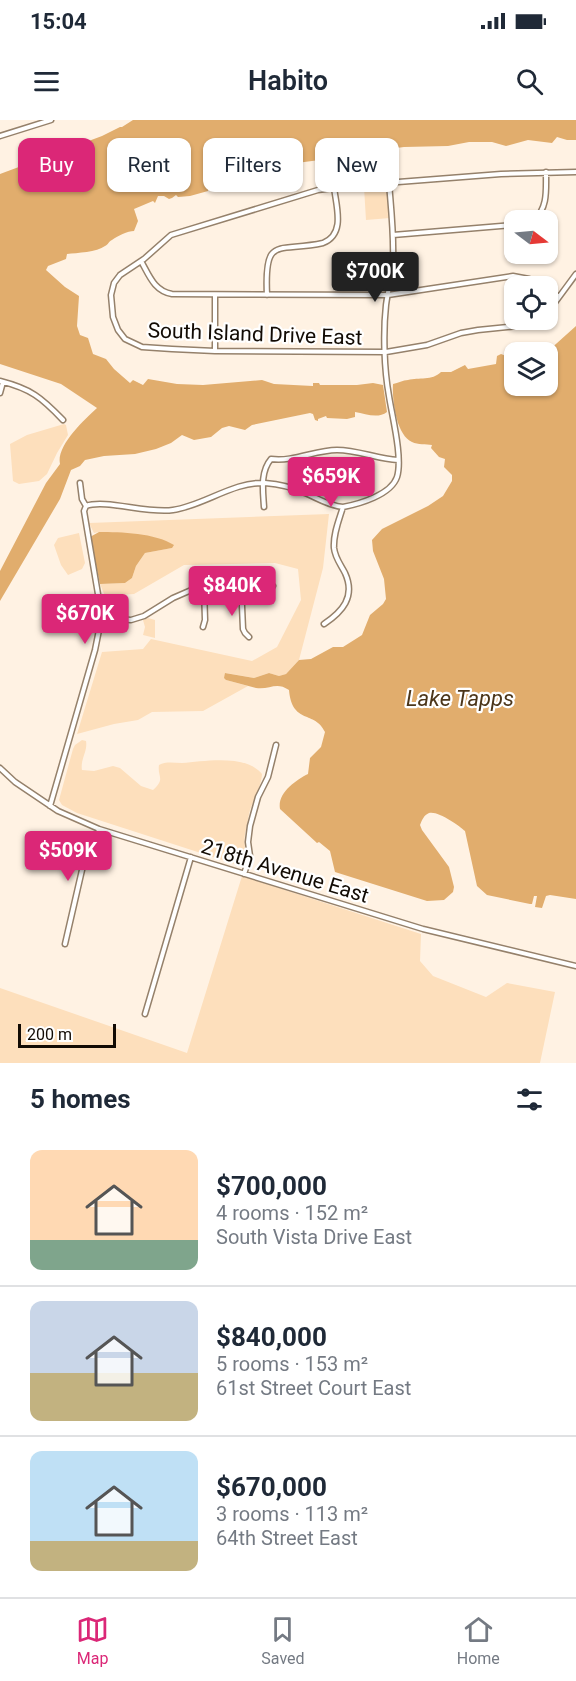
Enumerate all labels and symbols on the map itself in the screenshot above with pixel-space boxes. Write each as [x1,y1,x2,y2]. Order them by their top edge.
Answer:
north arrow [504,210,558,264]
pin: $700K [333,252,417,303]
street label: South Island Drive East [147,318,363,350]
pin: $659K [289,457,373,508]
pin: $840K [190,566,274,617]
pin: $670K [43,594,127,645]
water label: Lake Tapps [406,686,514,711]
pin: $509K [26,831,110,882]
street label: 218th Avenue East [198,834,372,908]
scale bar [18,1021,116,1049]

